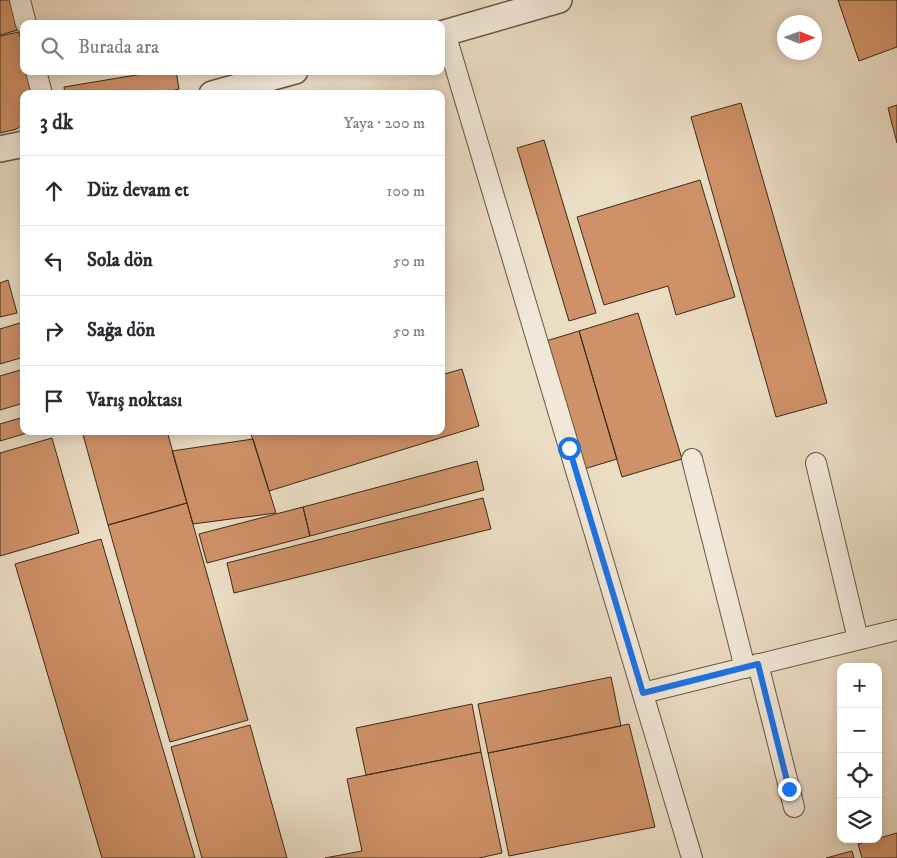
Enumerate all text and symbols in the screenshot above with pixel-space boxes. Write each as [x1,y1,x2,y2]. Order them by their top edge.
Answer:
north arrow [777,15,822,60]
search box [20,20,445,75]
icon: search [38,34,66,62]
text: Burada ara [78,36,159,59]
text: 3 dk [40,110,73,136]
text: Yaya · 200 m [344,113,425,133]
icon: ahead [40,177,68,205]
text: Düz devam et [87,179,189,202]
text: 100 m [387,181,425,201]
icon: left [40,247,68,275]
text: Sola dön [87,249,153,272]
text: 50 m [393,251,425,271]
icon: right [40,317,68,345]
text: Sağa dön [87,319,155,342]
text: 50 m [393,321,425,341]
icon: arrive [40,387,68,415]
text: Varış noktası [87,389,182,412]
route start [558,437,581,460]
map controls [837,663,882,843]
button: + [837,663,882,708]
button: − [837,708,882,753]
button: locate [837,753,882,798]
route end [778,778,801,801]
button: layers [837,798,882,843]

